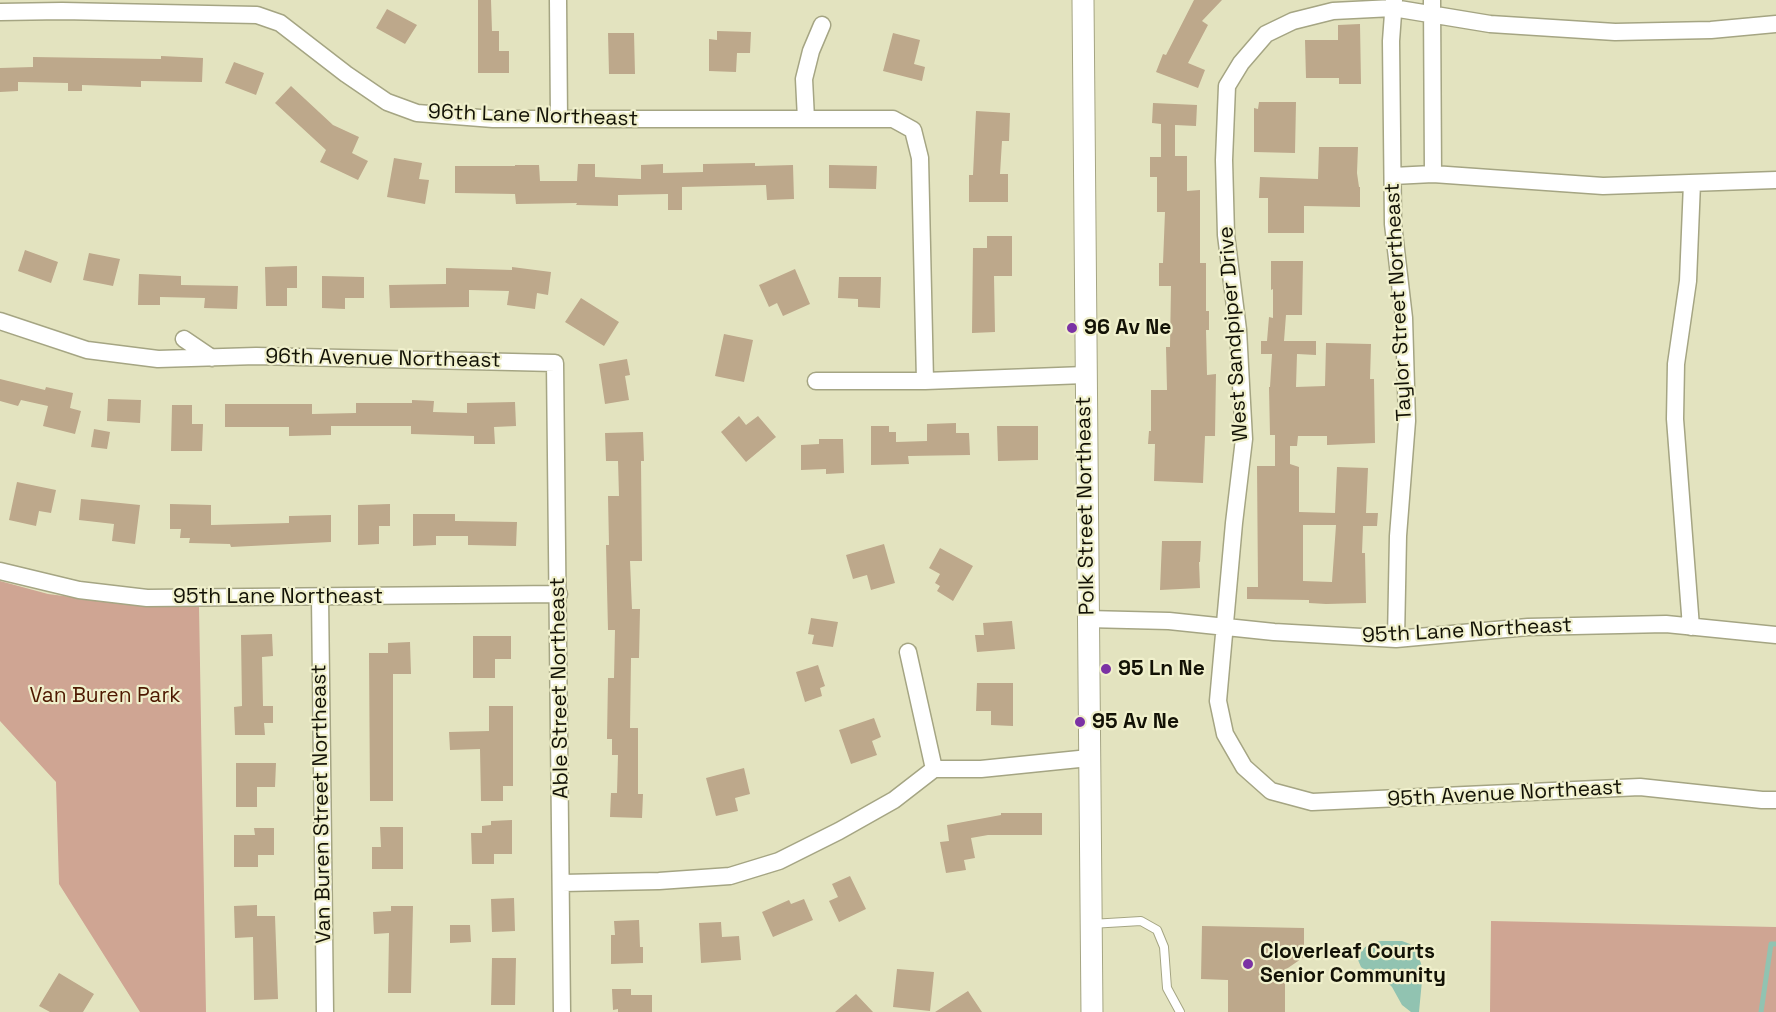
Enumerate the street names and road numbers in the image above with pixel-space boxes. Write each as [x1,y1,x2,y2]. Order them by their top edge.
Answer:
street label: 96th Lane Northeast [428,100,638,132]
street label: Taylor Street Northeast [1380,182,1418,422]
street label: West Sandpiper Drive [1214,225,1254,443]
street label: 96th Avenue Northeast [265,344,501,374]
street label: Polk Street Northeast [1071,396,1101,616]
street label: Able Street Northeast [545,577,575,799]
street label: 95th Lane Northeast [173,584,383,610]
street label: 95th Lane Northeast [1362,613,1572,649]
street label: Van Buren Street Northeast [307,664,337,944]
street label: 95th Avenue Northeast [1387,775,1623,813]

